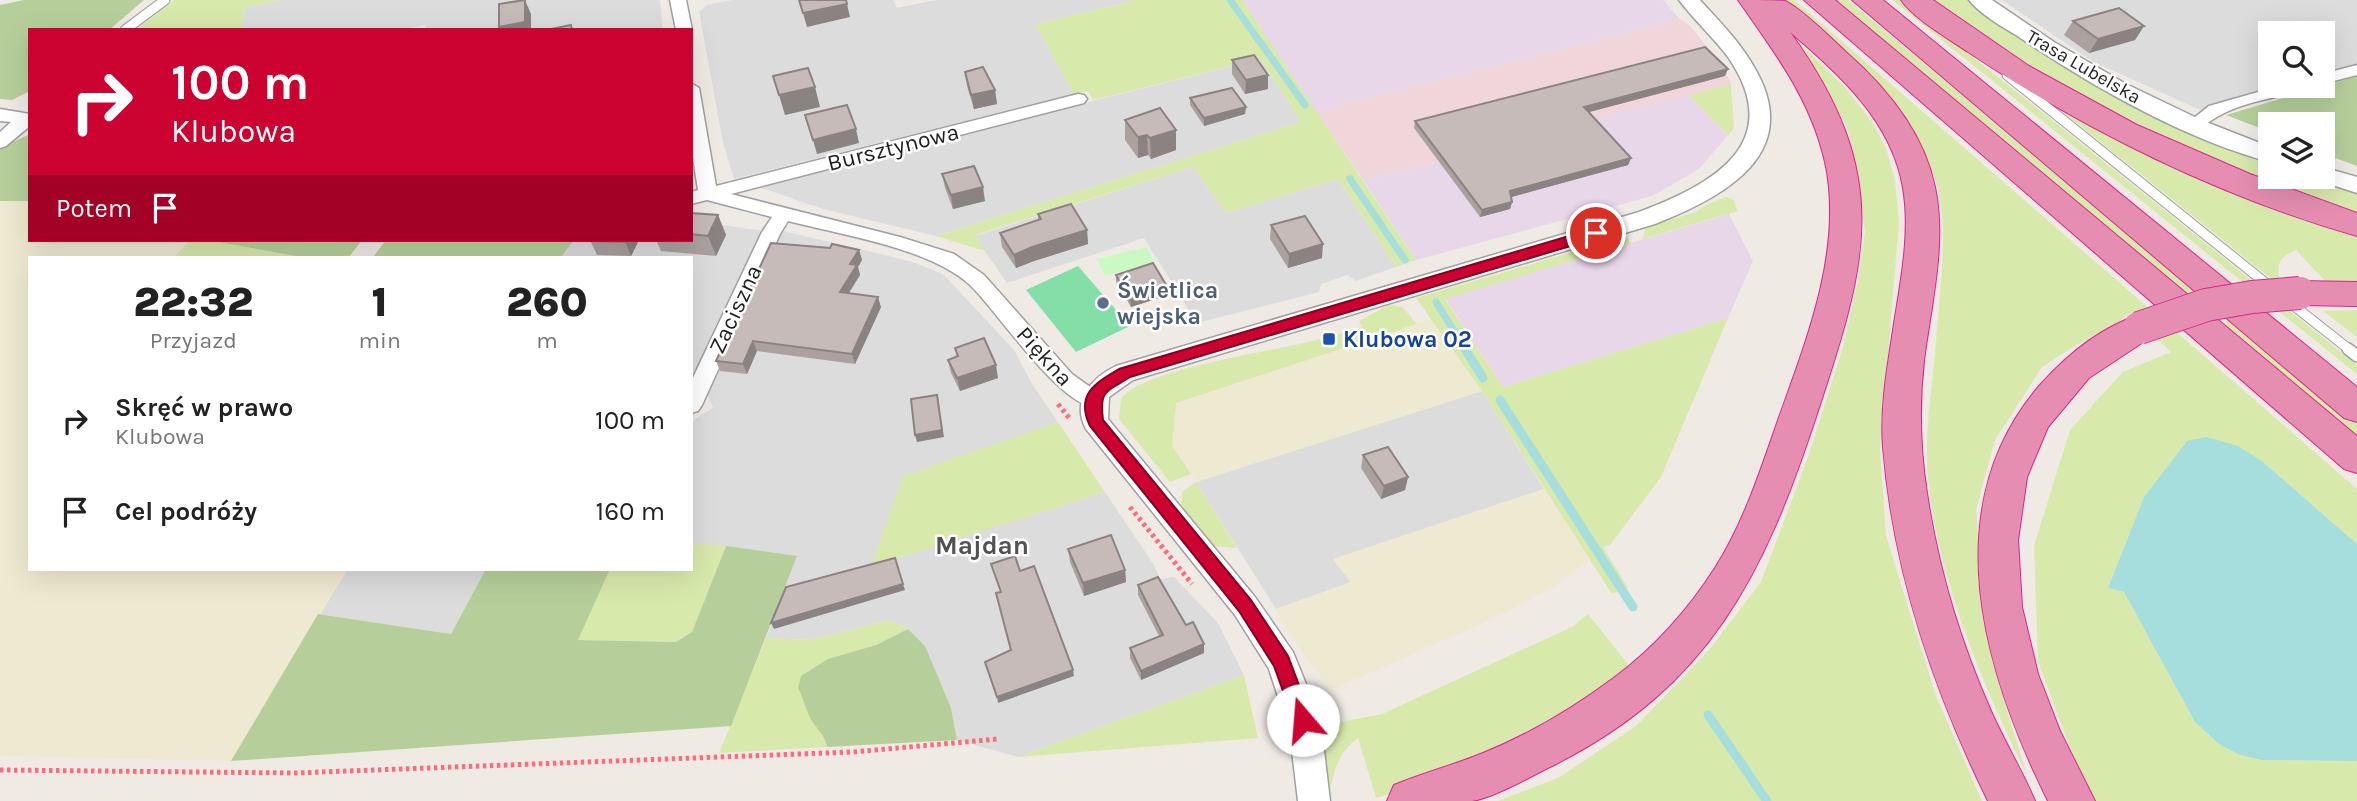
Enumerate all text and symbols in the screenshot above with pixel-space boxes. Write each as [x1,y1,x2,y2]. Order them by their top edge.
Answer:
map controls [2258,21,2335,189]
button: search [2258,21,2335,98]
street label: Trasa Lubelska [2022,25,2145,108]
text: 100 m [171,54,309,111]
icon: right [56,56,147,147]
button: layers [2258,112,2335,189]
text: Klubowa [171,113,296,150]
street label: Bursztynowa [825,118,962,177]
icon: arrive [146,189,184,227]
text: Potem [56,193,132,224]
pin [1566,203,1626,263]
icon: arrive [1577,214,1615,252]
street label: Zaciszna [703,261,768,358]
place label: Świetlica wiejska [1117,275,1218,330]
text: 22:32 [133,277,253,327]
text: 1 [372,277,388,327]
text: 260 [506,277,588,327]
marker: Świetlica wiejska [1095,295,1111,311]
street label: Piękna [1011,321,1078,392]
place label: Klubowa 02 [1343,326,1472,353]
text: Przyjazd [150,327,237,354]
text: min [359,327,401,354]
text: m [536,327,558,354]
marker: Klubowa 02 [1321,331,1337,347]
text: Skręć w prawo [115,392,293,423]
icon: right [56,402,94,440]
text: 100 m [595,405,665,436]
text: Klubowa [115,423,205,450]
icon: arrive [56,493,94,531]
text: Cel podróży [115,496,257,527]
text: 160 m [596,496,665,527]
district label: Majdan [935,530,1029,561]
position arrow [1266,683,1340,757]

